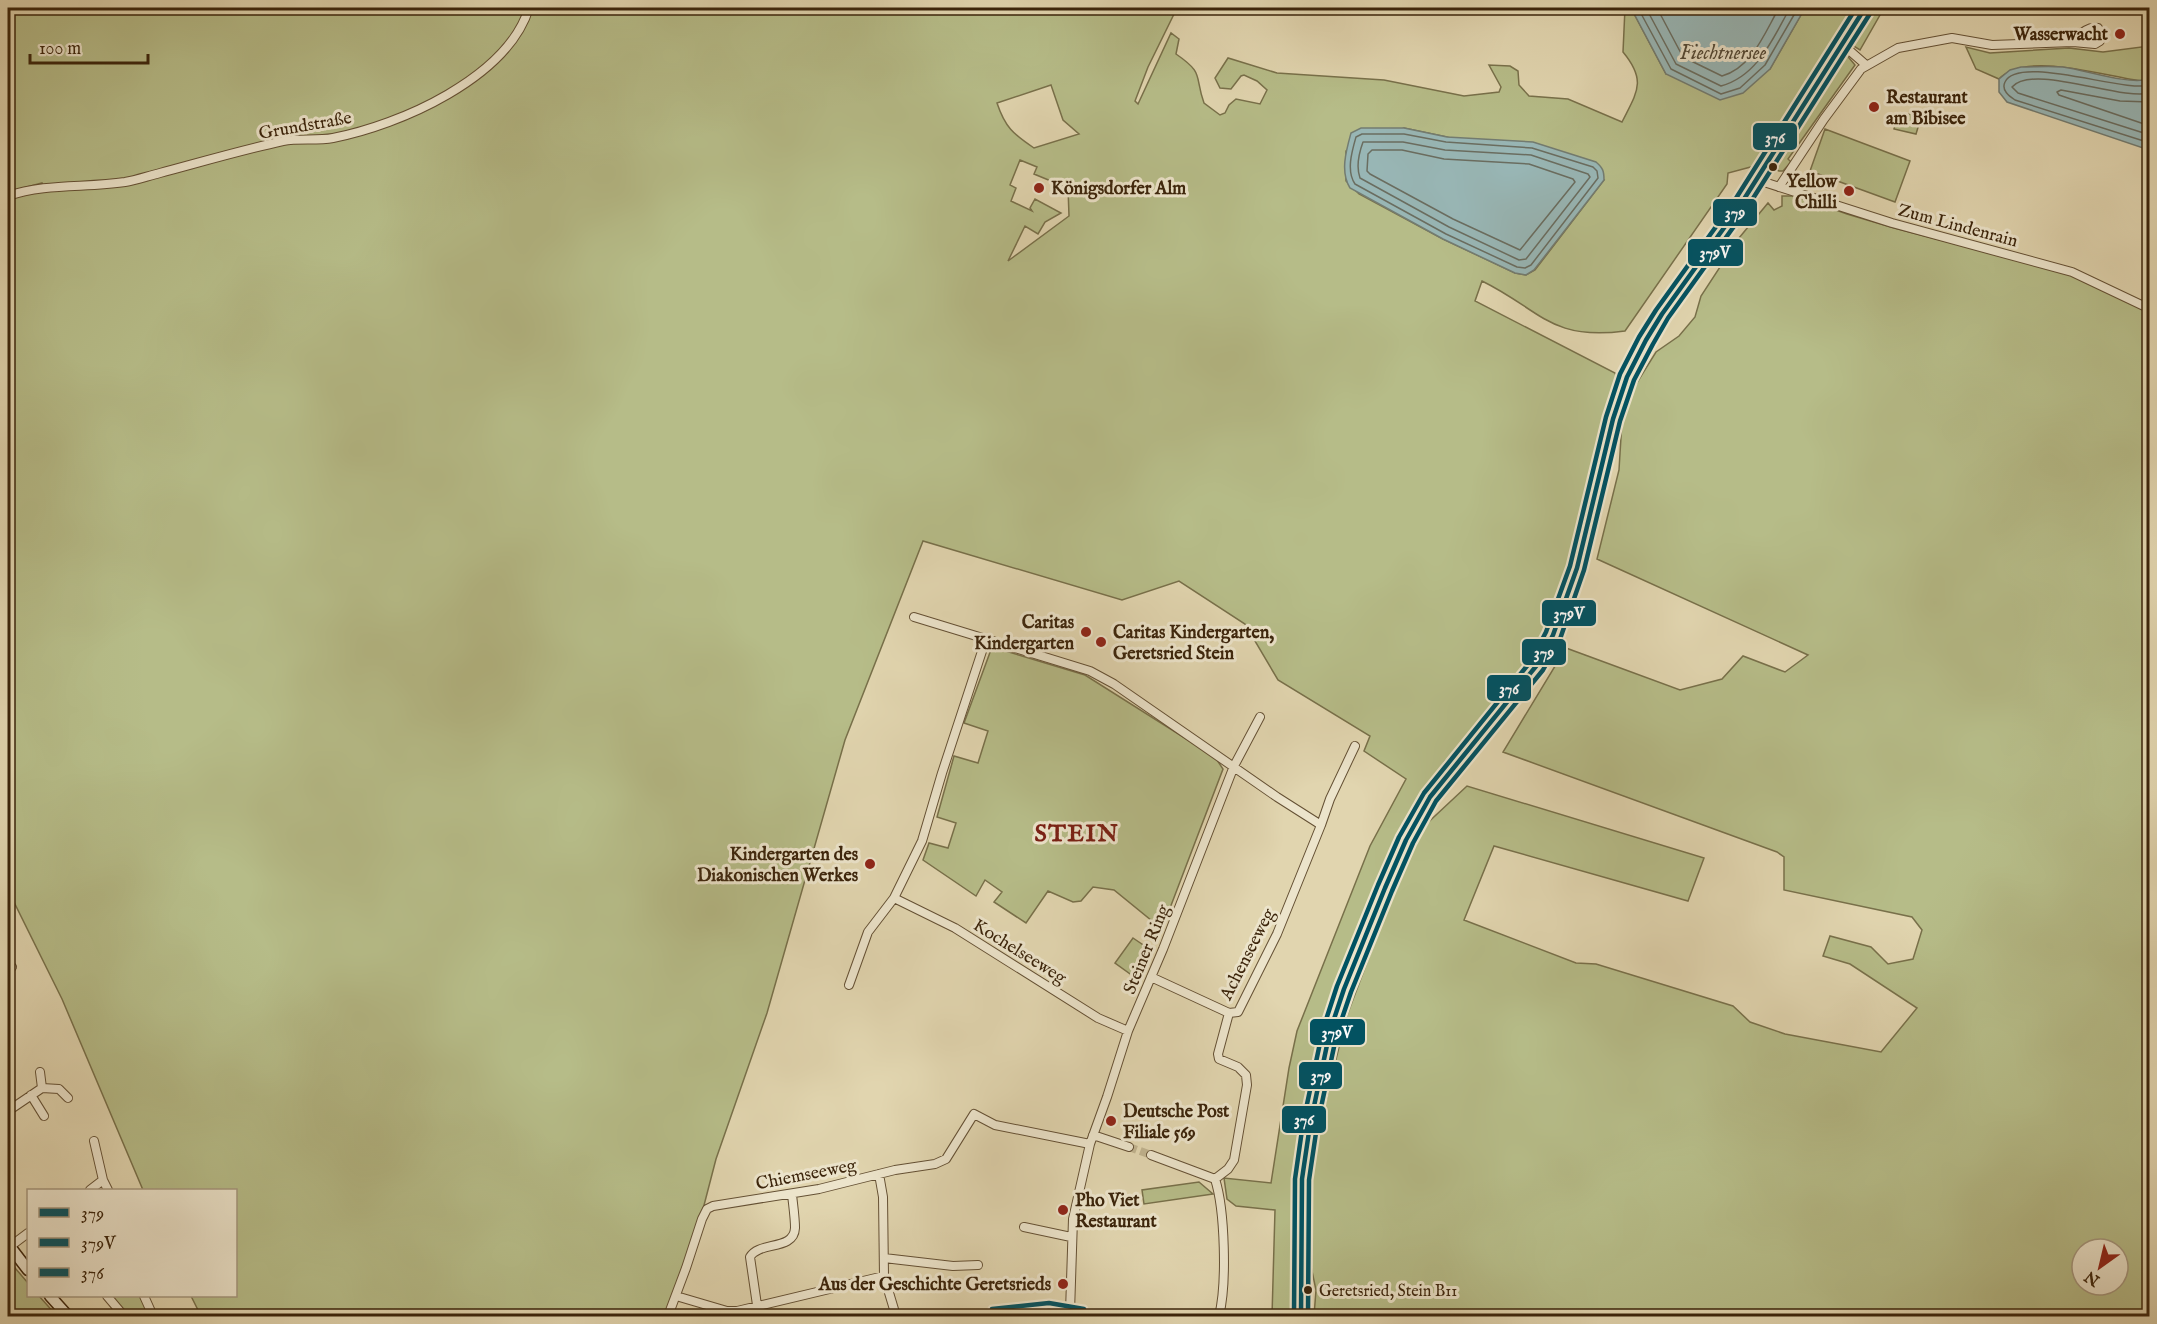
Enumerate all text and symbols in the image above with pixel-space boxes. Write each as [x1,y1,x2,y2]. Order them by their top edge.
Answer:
place label: Wasserwacht [2013,24,2109,47]
scale bar [30,27,148,65]
marker: Wasserwacht [2113,27,2127,41]
text: 100 m [39,38,81,61]
water label: Fiechtnersee [1680,41,1766,66]
place label: Restaurant am Bibisee [1886,87,1968,131]
marker: Restaurant am Bibisee [1867,100,1881,114]
street label: Grundstraße [257,107,353,146]
line badge: 376 [1752,122,1798,151]
text: 376 [1765,129,1786,149]
unlabelled marker [1767,161,1779,173]
place label: Yellow Chilli [1786,171,1838,215]
place label: Königsdorfer Alm [1051,178,1186,201]
marker: Königsdorfer Alm [1032,181,1046,195]
marker: Yellow Chilli [1842,184,1856,198]
line badge: 379 [1712,198,1758,227]
street label: Zum Lindenrain [1895,199,2021,254]
text: 379 [1725,204,1745,224]
line badge: 379V [1687,238,1744,267]
text: 379V [1700,244,1732,264]
line badge: 379V [1541,599,1597,627]
text: 379V [1554,605,1586,625]
place label: Caritas Kindergarten [974,612,1075,656]
place label: Caritas Kindergarten, Geretsried Stein [1113,622,1274,666]
marker: Caritas Kindergarten [1079,625,1093,639]
marker: Caritas Kindergarten, Geretsried Stein [1094,635,1108,649]
line badge: 379 [1521,638,1567,666]
text: 379 [1534,644,1554,664]
line badge: 376 [1486,674,1532,702]
text: 376 [1499,680,1520,700]
district label: STEIN [1035,819,1120,850]
place label: Kindergarten des Diakonischen Werkes [697,844,859,888]
marker: Kindergarten des Diakonischen Werkes [863,857,877,871]
street label: Steiner Ring [1119,901,1176,998]
street label: Achenseeweg [1215,905,1281,1005]
street label: Kochelseeweg [968,915,1070,990]
line badge: 379V [1309,1018,1366,1046]
text: 379V [1322,1024,1354,1044]
line badge: 379 [1298,1061,1343,1090]
text: 379 [1311,1067,1331,1087]
place label: Deutsche Post Filiale 569 [1123,1101,1230,1145]
line badge: 376 [1281,1105,1327,1134]
text: 376 [1294,1111,1315,1131]
marker: Deutsche Post Filiale 569 [1104,1114,1118,1128]
street label: Chiemseeweg [754,1154,859,1196]
legend [27,1189,237,1297]
place label: Pho Viet Restaurant [1075,1190,1157,1234]
text: 379 [81,1203,104,1226]
marker: Pho Viet Restaurant [1056,1203,1070,1217]
text: 379V [81,1233,117,1256]
north arrow [2070,1237,2130,1297]
text: 376 [81,1263,104,1286]
text: N [2081,1266,2105,1290]
place label: Aus der Geschichte Geretsrieds [818,1274,1052,1297]
marker: Aus der Geschichte Geretsrieds [1056,1277,1070,1291]
place label: Geretsried, Stein B11 [1319,1282,1457,1302]
marker: Geretsried, Stein B11 [1302,1284,1314,1296]

